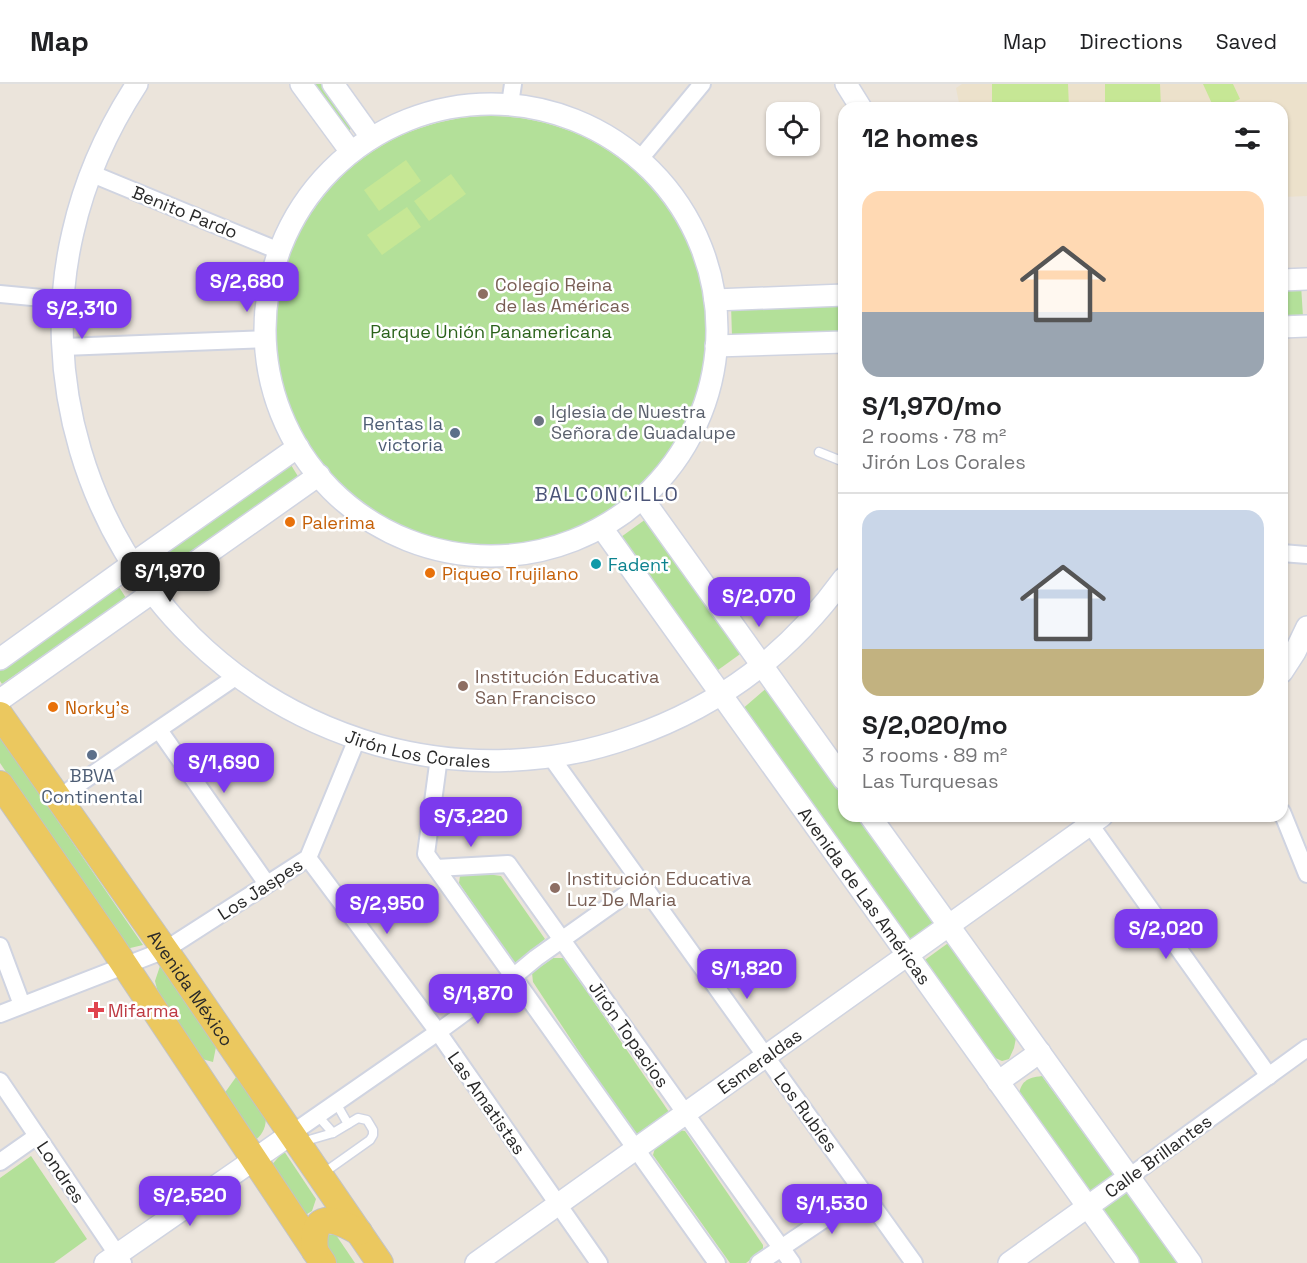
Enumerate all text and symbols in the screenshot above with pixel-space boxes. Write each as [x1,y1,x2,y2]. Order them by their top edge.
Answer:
text: Map [30,23,89,59]
text: Map [1003,28,1047,55]
text: Directions [1080,28,1183,55]
text: Saved [1216,28,1277,55]
map controls [766,102,820,156]
button: locate [766,102,820,156]
text: 12 homes [862,121,979,155]
icon: filters [1231,122,1264,155]
street label: Benito Pardo [129,180,241,244]
icon: home [1009,230,1117,338]
pin: S/2,680 [192,262,302,313]
text: S/2,680 [210,268,284,294]
place label: Colegio Reina de las Américas [495,273,630,317]
marker: Colegio Reina de las Américas [476,287,490,301]
pin: S/2,310 [27,289,137,340]
text: S/2,310 [46,295,118,321]
park label: Parque Unión Panamericana [370,320,612,343]
text: S/1,970/mo [862,389,1002,423]
place label: Iglesia de Nuestra Señora de Guadalupe [551,400,736,444]
place label: Rentas la victoria [363,412,443,456]
marker: Iglesia de Nuestra Señora de Guadalupe [532,414,546,428]
text: 2 rooms · 78 m² [862,423,1006,449]
marker: Rentas la victoria [448,426,462,440]
text: Jirón Los Corales [862,449,1026,475]
district label: BALCONCILLO [535,481,679,507]
place label: Palerima [302,511,375,534]
marker: Palerima [283,515,297,529]
icon: home [1009,549,1117,657]
pin: S/1,970 [115,552,225,603]
place label: Fadent [608,553,669,576]
marker: Fadent [589,557,603,571]
text: S/1,970 [135,558,205,584]
place label: Piqueo Trujilano [442,562,579,585]
marker: Piqueo Trujilano [423,566,437,580]
pin: S/2,070 [704,577,814,628]
text: S/2,070 [722,583,796,609]
place label: Institución Educativa San Francisco [475,665,659,709]
marker: Institución Educativa San Francisco [456,679,470,693]
place label: Norky's [65,696,130,719]
marker: Norky's [46,700,60,714]
text: S/2,020/mo [862,708,1008,742]
street label: Jirón Los Corales [342,724,491,772]
text: 3 rooms · 89 m² [862,742,1007,768]
pin: S/1,690 [169,743,279,794]
marker: BBVA Continental [85,748,99,762]
text: S/1,690 [188,749,260,775]
place label: BBVA Continental [41,764,143,808]
text: Las Turquesas [862,768,999,794]
pin: S/3,220 [416,797,526,848]
street label: Avenida de Las Américas [794,802,936,989]
text: S/3,220 [434,803,508,829]
street label: Los Jaspes [213,853,307,925]
place label: Institución Educativa Luz De Maria [567,867,751,911]
marker: Institución Educativa Luz De Maria [548,881,562,895]
pin: S/2,950 [332,884,442,935]
text: S/2,950 [350,890,424,916]
pin: S/2,020 [1111,909,1221,960]
text: S/2,020 [1128,915,1204,941]
street label: Avenida México [143,925,239,1050]
pin: S/1,820 [692,949,802,1000]
text: S/1,820 [711,955,783,981]
pin: S/1,870 [423,974,533,1025]
street label: Jirón Topacios [584,976,674,1092]
text: S/1,870 [443,980,513,1006]
place label: Mifarma [108,999,179,1022]
marker: Mifarma [89,1003,103,1017]
street label: Esmeraldas [712,1023,806,1099]
street label: Las Amatistas [443,1047,531,1159]
street label: Los Rubíes [769,1067,843,1157]
street label: Calle Brillantes [1100,1109,1216,1203]
street label: Londres [32,1137,90,1207]
pin: S/2,520 [135,1176,245,1227]
text: S/2,520 [153,1182,227,1208]
pin: S/1,530 [777,1184,887,1235]
text: S/1,530 [796,1190,868,1216]

